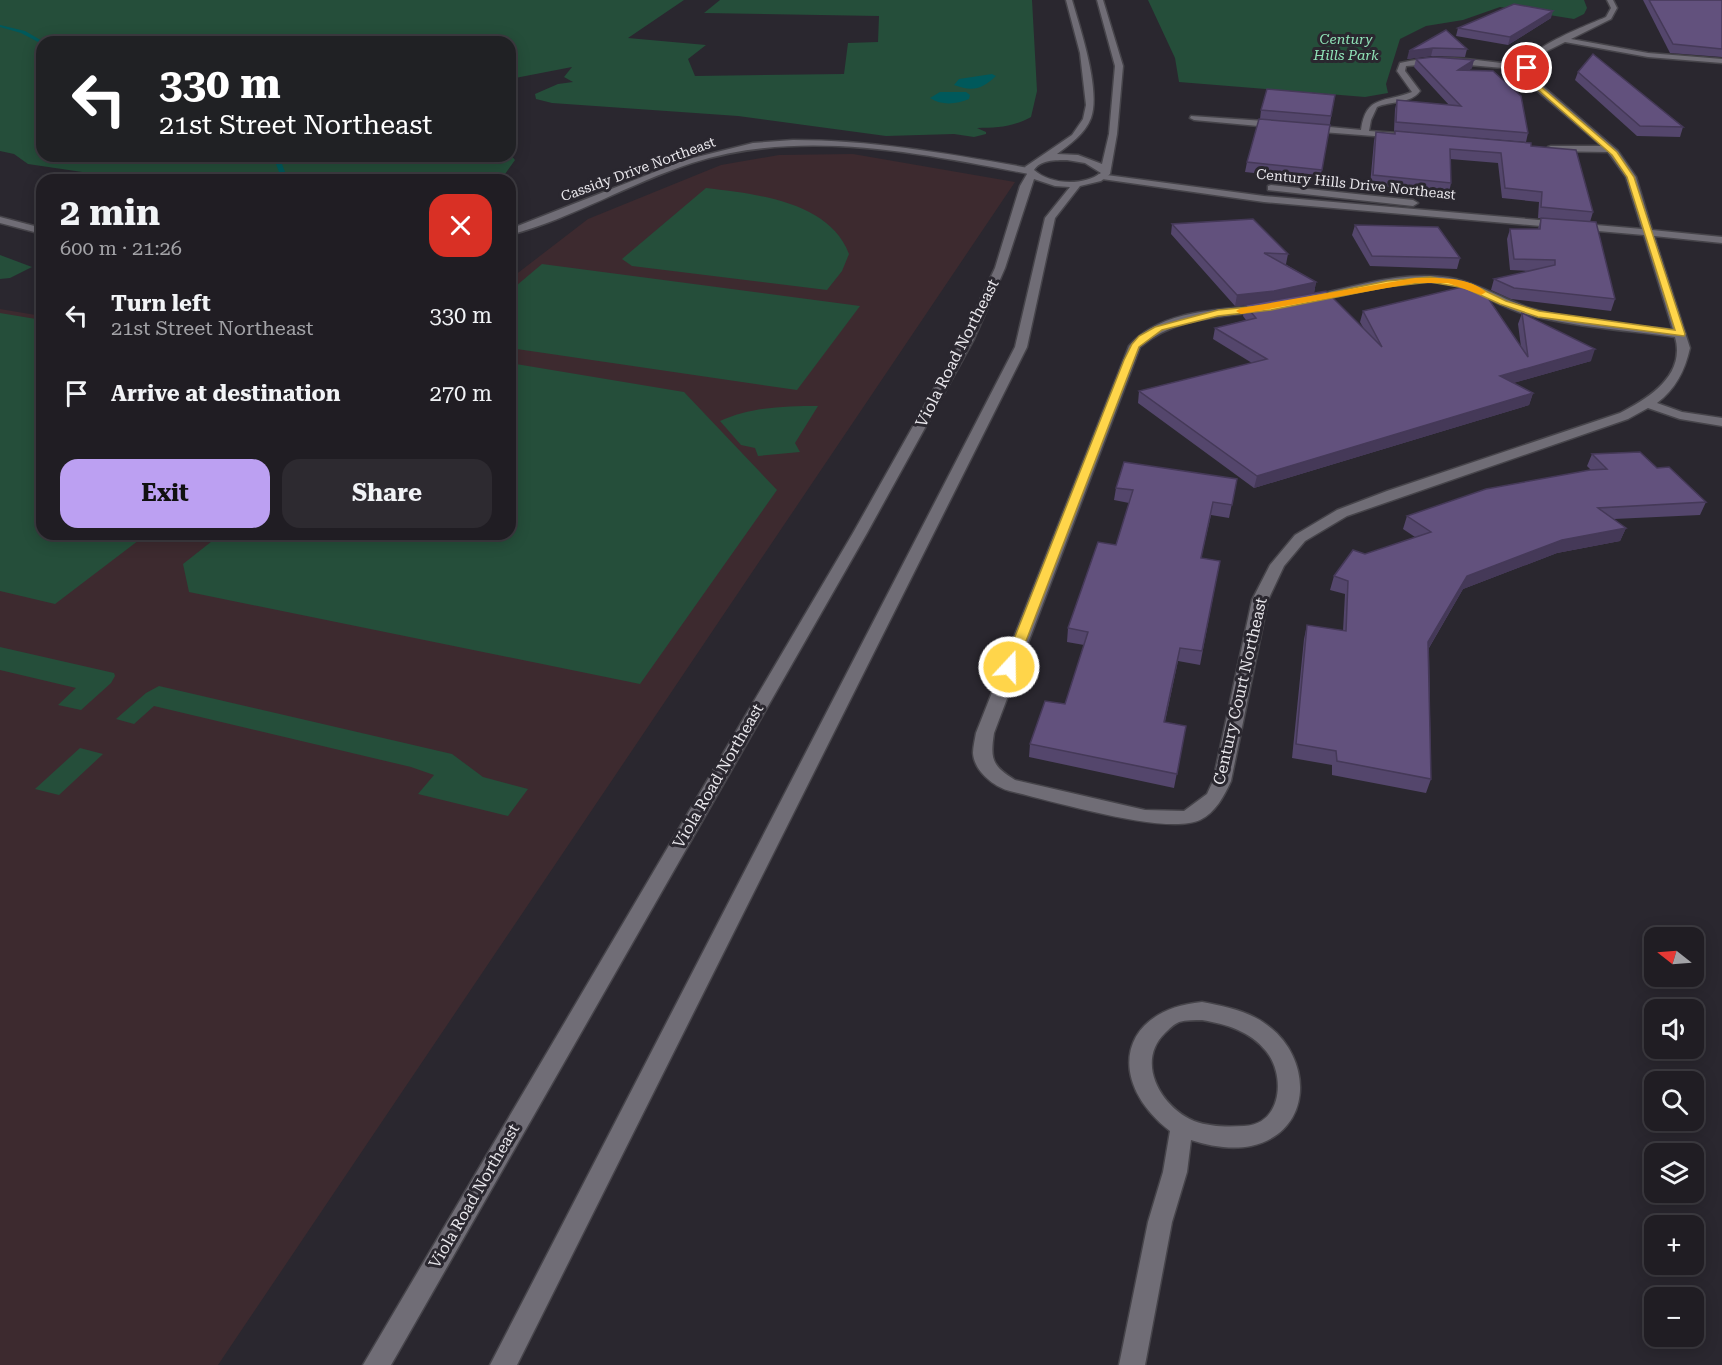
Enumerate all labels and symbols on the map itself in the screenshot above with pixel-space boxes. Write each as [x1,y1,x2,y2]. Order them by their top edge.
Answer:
park label: Century Hills Park [1313,31,1379,63]
pin [1501,42,1552,93]
street label: Cassidy Drive Northeast [559,134,717,204]
street label: Century Hills Drive Northeast [1255,166,1457,202]
street label: Viola Road Northeast [911,276,1003,430]
street label: Century Court Northeast [1209,595,1271,787]
position arrow [977,635,1041,699]
street label: Viola Road Northeast [669,700,767,852]
north arrow [1644,927,1704,987]
street label: Viola Road Northeast [425,1120,523,1272]

